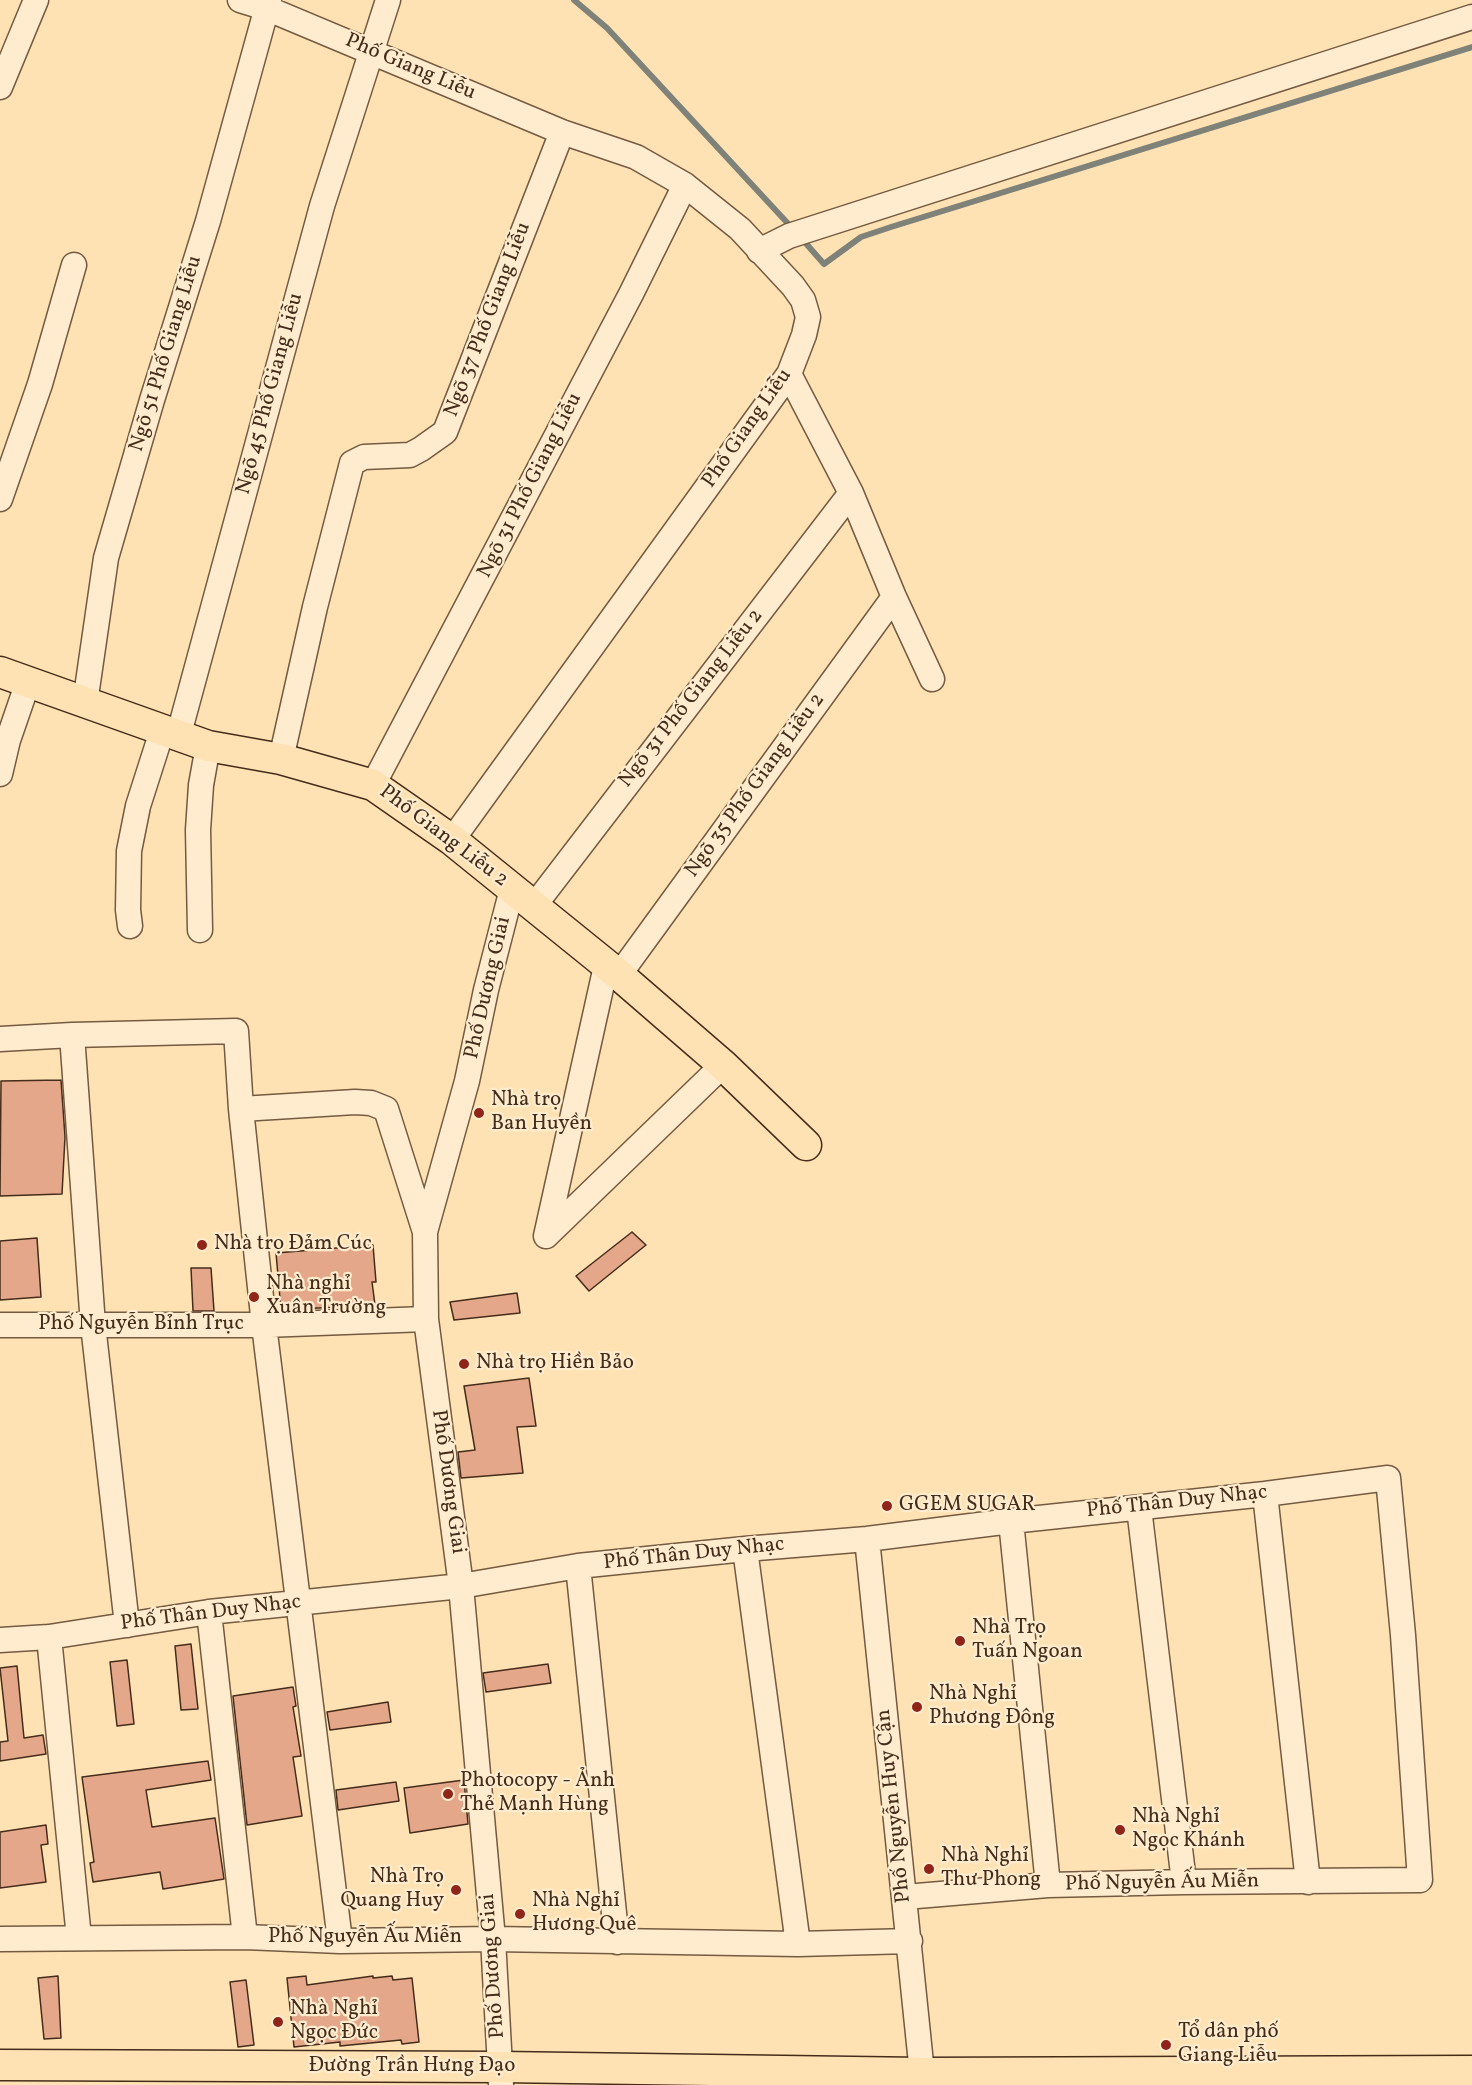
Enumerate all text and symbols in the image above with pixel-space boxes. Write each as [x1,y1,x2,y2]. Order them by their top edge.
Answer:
street label: Phố Giang Liễu [341,29,479,107]
street label: Ngõ 37 Phố Giang Liễu [440,219,538,421]
street label: Ngõ 51 Phố Giang Liễu [125,253,209,455]
street label: Ngõ 45 Phố Giang Liễu [232,291,310,497]
street label: Phố Giang Liễu [698,365,798,493]
street label: Ngõ 31 Phố Giang Liễu [473,389,589,583]
street label: Ngõ 31 Phố Giang Liễu 2 [614,605,770,793]
street label: Ngõ 35 Phố Giang Liễu 2 [681,689,831,883]
street label: Phố Giang Liễu 2 [374,780,512,894]
street label: Phố Dương Giai [460,914,518,1062]
place label: Nhà trọ Ban Huyền [491,1088,592,1138]
marker: Nhà trọ Ban Huyền [472,1106,486,1120]
place label: Nhà trọ Đảm Cúc [214,1232,372,1258]
marker: Nhà trọ Đảm Cúc [195,1238,209,1252]
place label: Nhà nghỉ Xuân Trường [266,1272,386,1322]
marker: Nhà nghỉ Xuân Trường [247,1290,261,1304]
street label: Phố Nguyễn Bỉnh Trục [38,1312,244,1338]
place label: Nhà trọ Hiền Bảo [476,1351,634,1377]
marker: Nhà trọ Hiền Bảo [457,1357,471,1371]
street label: Phố Dương Giai [424,1408,470,1556]
street label: Phố Thân Duy Nhạc [1085,1481,1269,1525]
place label: GGEM SUGAR [899,1493,1036,1519]
marker: GGEM SUGAR [880,1499,894,1513]
street label: Phố Thân Duy Nhạc [602,1533,786,1577]
street label: Phố Thân Duy Nhạc [119,1590,303,1638]
place label: Nhà Trọ Tuấn Ngoan [972,1616,1083,1666]
marker: Nhà Trọ Tuấn Ngoan [953,1634,967,1648]
place label: Nhà Nghỉ Phương Đông [929,1682,1055,1732]
marker: Nhà Nghỉ Phương Đông [910,1700,924,1714]
street label: Phố Nguyễn Huy Cận [872,1708,918,1904]
place label: Photocopy - Ảnh Thẻ Mạnh Hùng [460,1769,615,1819]
marker: Photocopy - Ảnh Thẻ Mạnh Hùng [441,1787,455,1801]
place label: Nhà Nghỉ Ngọc Khánh [1132,1805,1245,1855]
marker: Nhà Nghỉ Ngọc Khánh [1113,1823,1127,1837]
place label: Nhà Nghỉ Thư Phong [941,1844,1041,1894]
marker: Nhà Nghỉ Thư Phong [922,1862,936,1876]
place label: Nhà Trọ Quang Huy [340,1865,444,1915]
street label: Phố Nguyễn Ấu Miễn [1065,1870,1259,1898]
marker: Nhà Trọ Quang Huy [449,1883,463,1897]
place label: Nhà Nghỉ Hương Quê [532,1889,636,1939]
street label: Phố Dương Giai [476,1893,512,2039]
marker: Nhà Nghỉ Hương Quê [513,1907,527,1921]
street label: Phố Nguyễn Ấu Miễn [268,1925,462,1951]
place label: Nhà Nghỉ Ngọc Đức [290,1997,378,2047]
marker: Nhà Nghỉ Ngọc Đức [271,2015,285,2029]
place label: Tổ dân phố Giang Liễu [1178,2020,1279,2070]
marker: Tổ dân phố Giang Liễu [1159,2038,1173,2052]
street label: Đường Trần Hưng Đạo [309,2054,515,2080]

